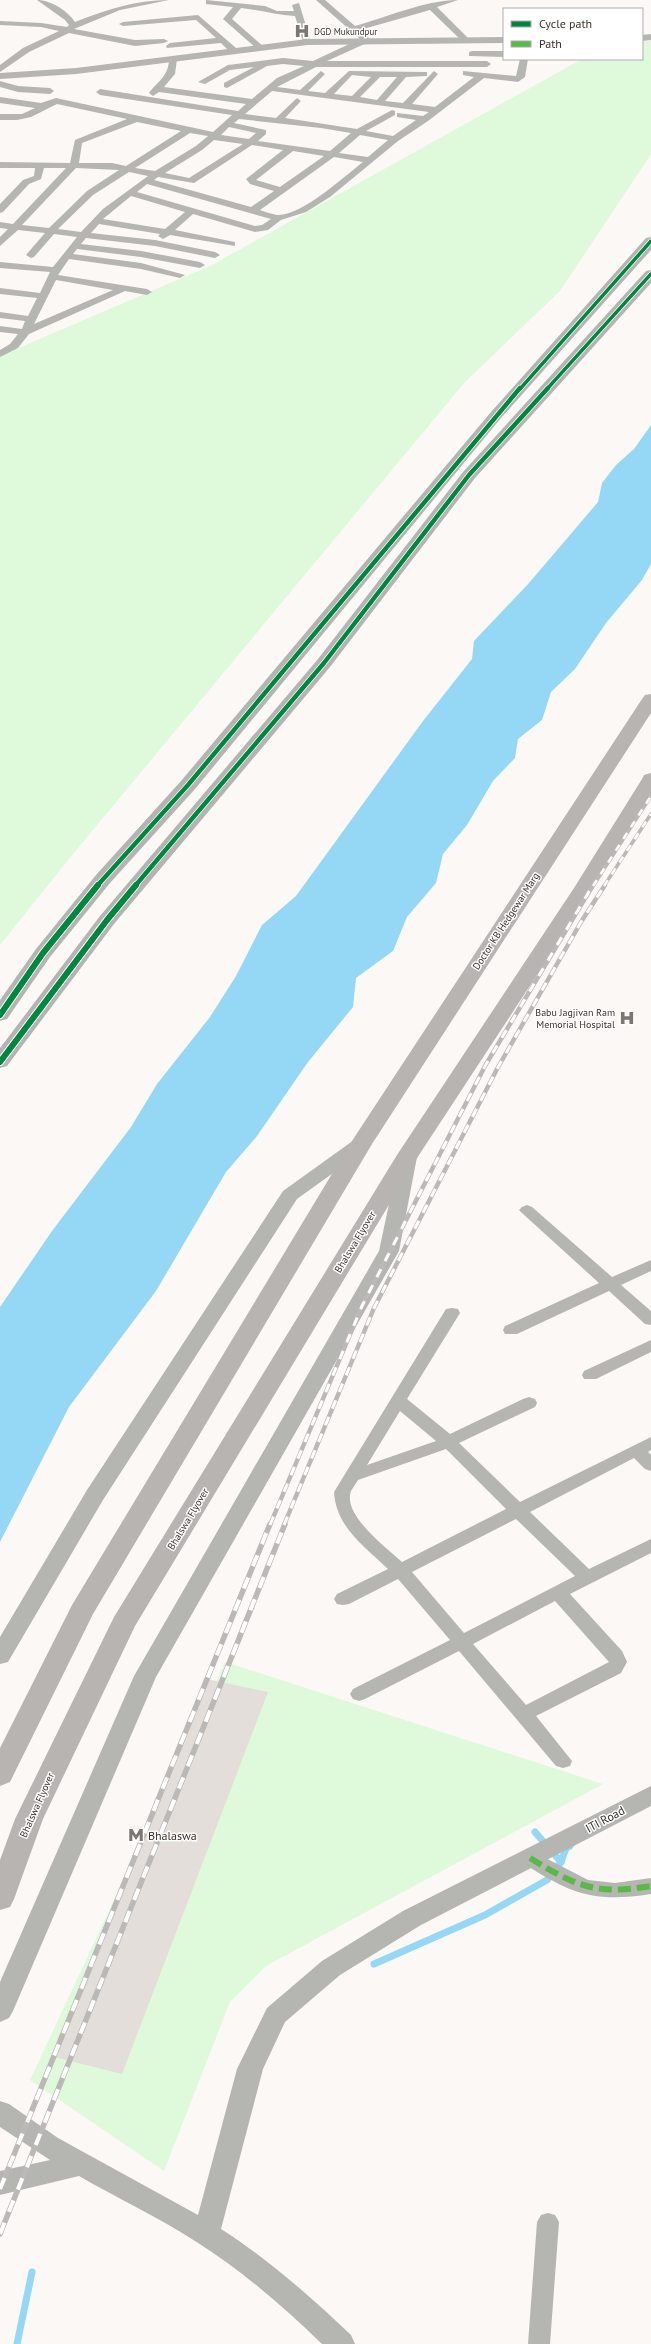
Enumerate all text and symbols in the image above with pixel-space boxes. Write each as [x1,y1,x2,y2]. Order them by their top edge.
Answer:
legend [503,8,643,60]
text: Cycle path [539,16,592,31]
hospital icon: DGD Mukundpur [293,22,311,40]
place label: DGD Mukundpur [314,26,377,37]
text: Path [539,36,562,51]
street label: Doctor KB Hedgewar Marg [470,870,542,972]
place label: Babu Jagjivan Ram Memorial Hospital [535,1006,615,1031]
hospital icon: Babu Jagjivan Ram Memorial Hospital [618,1009,636,1027]
street label: Bhalswa Flyover [332,1208,379,1275]
street label: Bhalswa Flyover [165,1485,212,1552]
street label: Bhalswa Flyover [17,1770,57,1839]
street label: ITI Road [583,1802,627,1836]
metro station icon: Bhalaswa [127,1826,145,1844]
place label: Bhalaswa [148,1828,197,1843]

